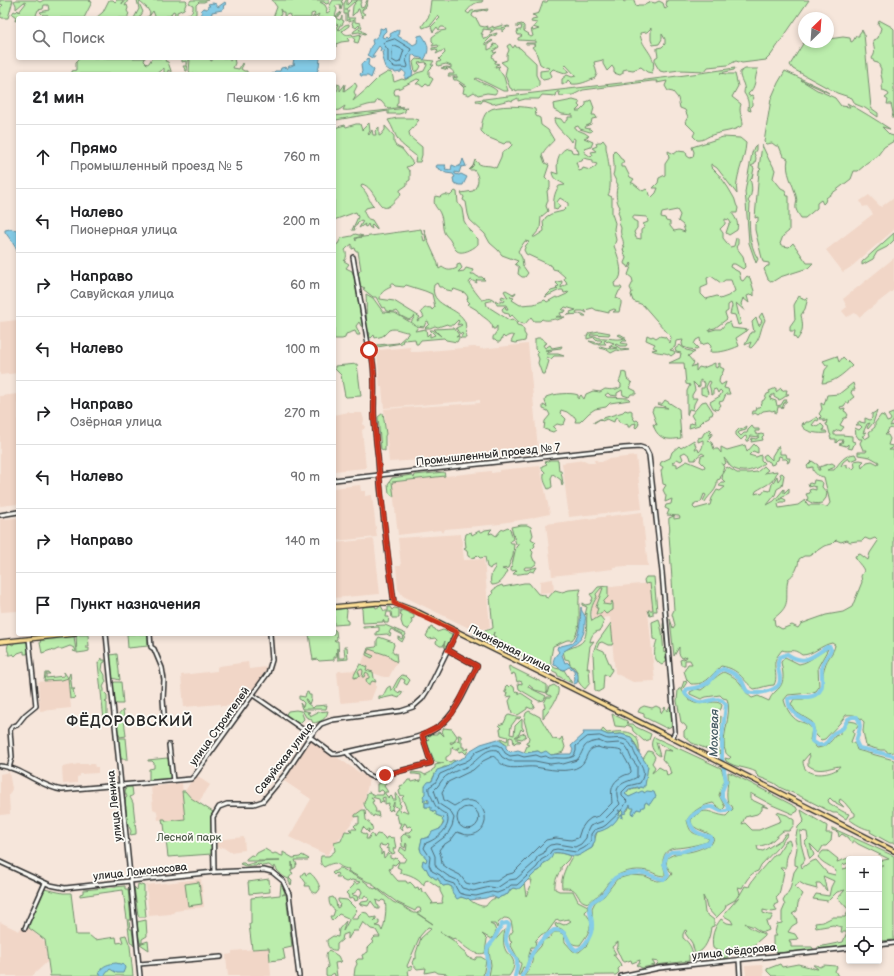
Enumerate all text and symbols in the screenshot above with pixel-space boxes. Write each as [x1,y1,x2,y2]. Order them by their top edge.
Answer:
north arrow [798,12,834,48]
search box [16,16,336,60]
icon: search [30,27,52,49]
text: Поиск [62,29,105,48]
text: 21 мин [32,88,84,108]
text: Пешком · 1.6 km [226,90,320,106]
text: Прямо [70,139,117,158]
icon: ahead [32,146,54,168]
text: 760 m [284,149,320,165]
text: Промышленный проезд № 5 [70,158,243,174]
text: Налево [70,203,123,222]
icon: left [32,210,54,232]
text: 200 m [283,213,320,229]
text: Пионерная улица [70,222,177,238]
text: Направо [70,267,133,286]
icon: right [32,274,54,296]
text: 60 m [290,277,320,293]
text: Савуйская улица [70,286,174,302]
icon: left [32,338,54,360]
text: Налево [70,339,123,358]
text: 100 m [285,341,320,357]
route start [360,341,378,359]
text: Направо [70,395,133,414]
icon: right [32,402,54,424]
text: 270 m [284,405,320,421]
text: Озёрная улица [70,414,162,430]
street label: Промышленный проезд № 7 [415,440,561,469]
icon: left [32,466,54,488]
text: Налево [70,467,123,486]
text: 90 m [291,469,320,485]
icon: right [32,530,54,552]
text: Направо [70,531,133,550]
text: 140 m [285,533,320,549]
icon: arrive [32,594,54,616]
text: Пункт назначения [70,595,201,614]
street label: Пионерная улица [466,622,554,675]
street label: улица Строителей [187,684,252,768]
water label: Моховая [707,709,722,757]
district label: ФЁДОРОВСКИЙ [67,711,193,731]
street label: Савуйская улица [252,719,317,797]
route end [376,766,394,784]
street label: улица Ленина [104,769,125,842]
park label: Лесной парк [156,831,221,844]
map controls [846,856,882,964]
button: + [846,856,882,892]
street label: улица Ломоносова [92,860,188,883]
button: − [846,892,882,928]
button: locate [846,928,882,964]
street label: улица Фёдорова [691,941,777,962]

